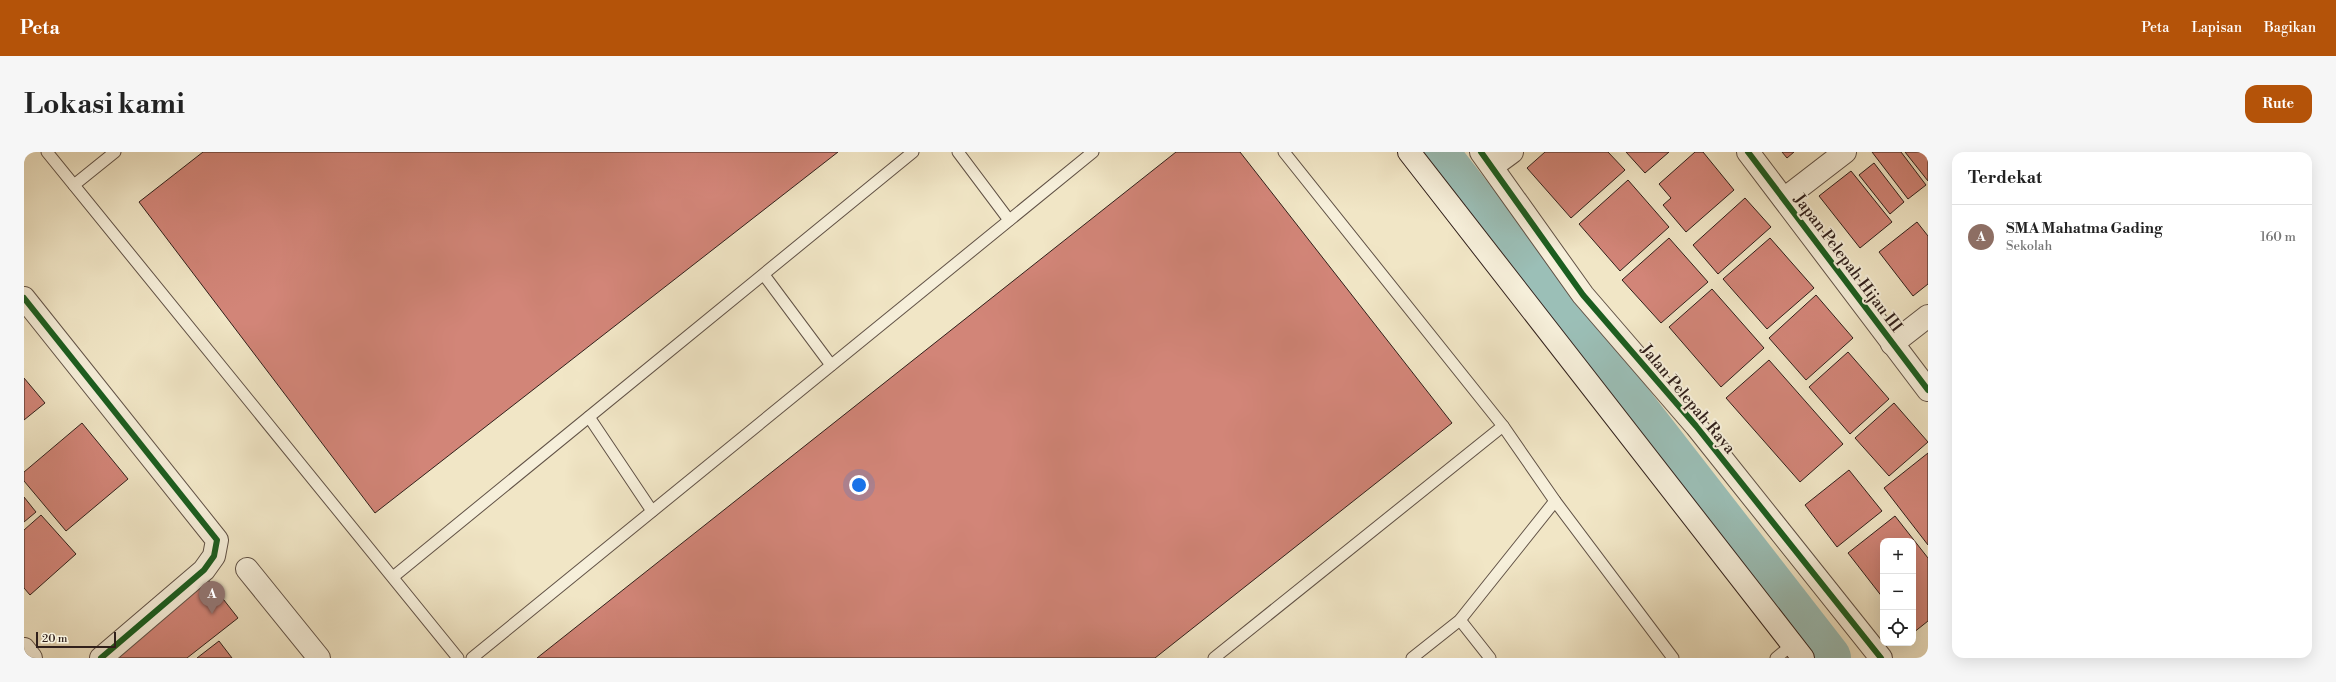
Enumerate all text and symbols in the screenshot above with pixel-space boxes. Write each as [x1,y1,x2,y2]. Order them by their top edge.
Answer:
text: Peta [20,16,60,40]
text: Peta [2141,19,2169,37]
text: Lapisan [2191,19,2242,37]
text: Bagikan [2264,19,2316,37]
button: Rute [2245,85,2312,123]
text: Lokasi kami [24,87,185,122]
text: Terdekat [1968,167,2042,189]
street label: Japan Pelepah Hijau III [1789,189,1906,336]
text: SMA Mahatma Gading [2006,219,2162,238]
text: A [1976,229,1986,245]
text: 160 m [2260,229,2296,245]
text: Sekolah [2006,238,2052,254]
street label: Jalan Pelepah Raya [1636,339,1740,458]
your location [849,475,869,495]
map controls [1880,538,1916,646]
button: + [1880,538,1916,574]
button: − [1880,574,1916,610]
pin: A [199,581,225,614]
button: locate [1880,610,1916,646]
scale bar [36,630,116,649]
text: 20 m [42,632,67,646]

